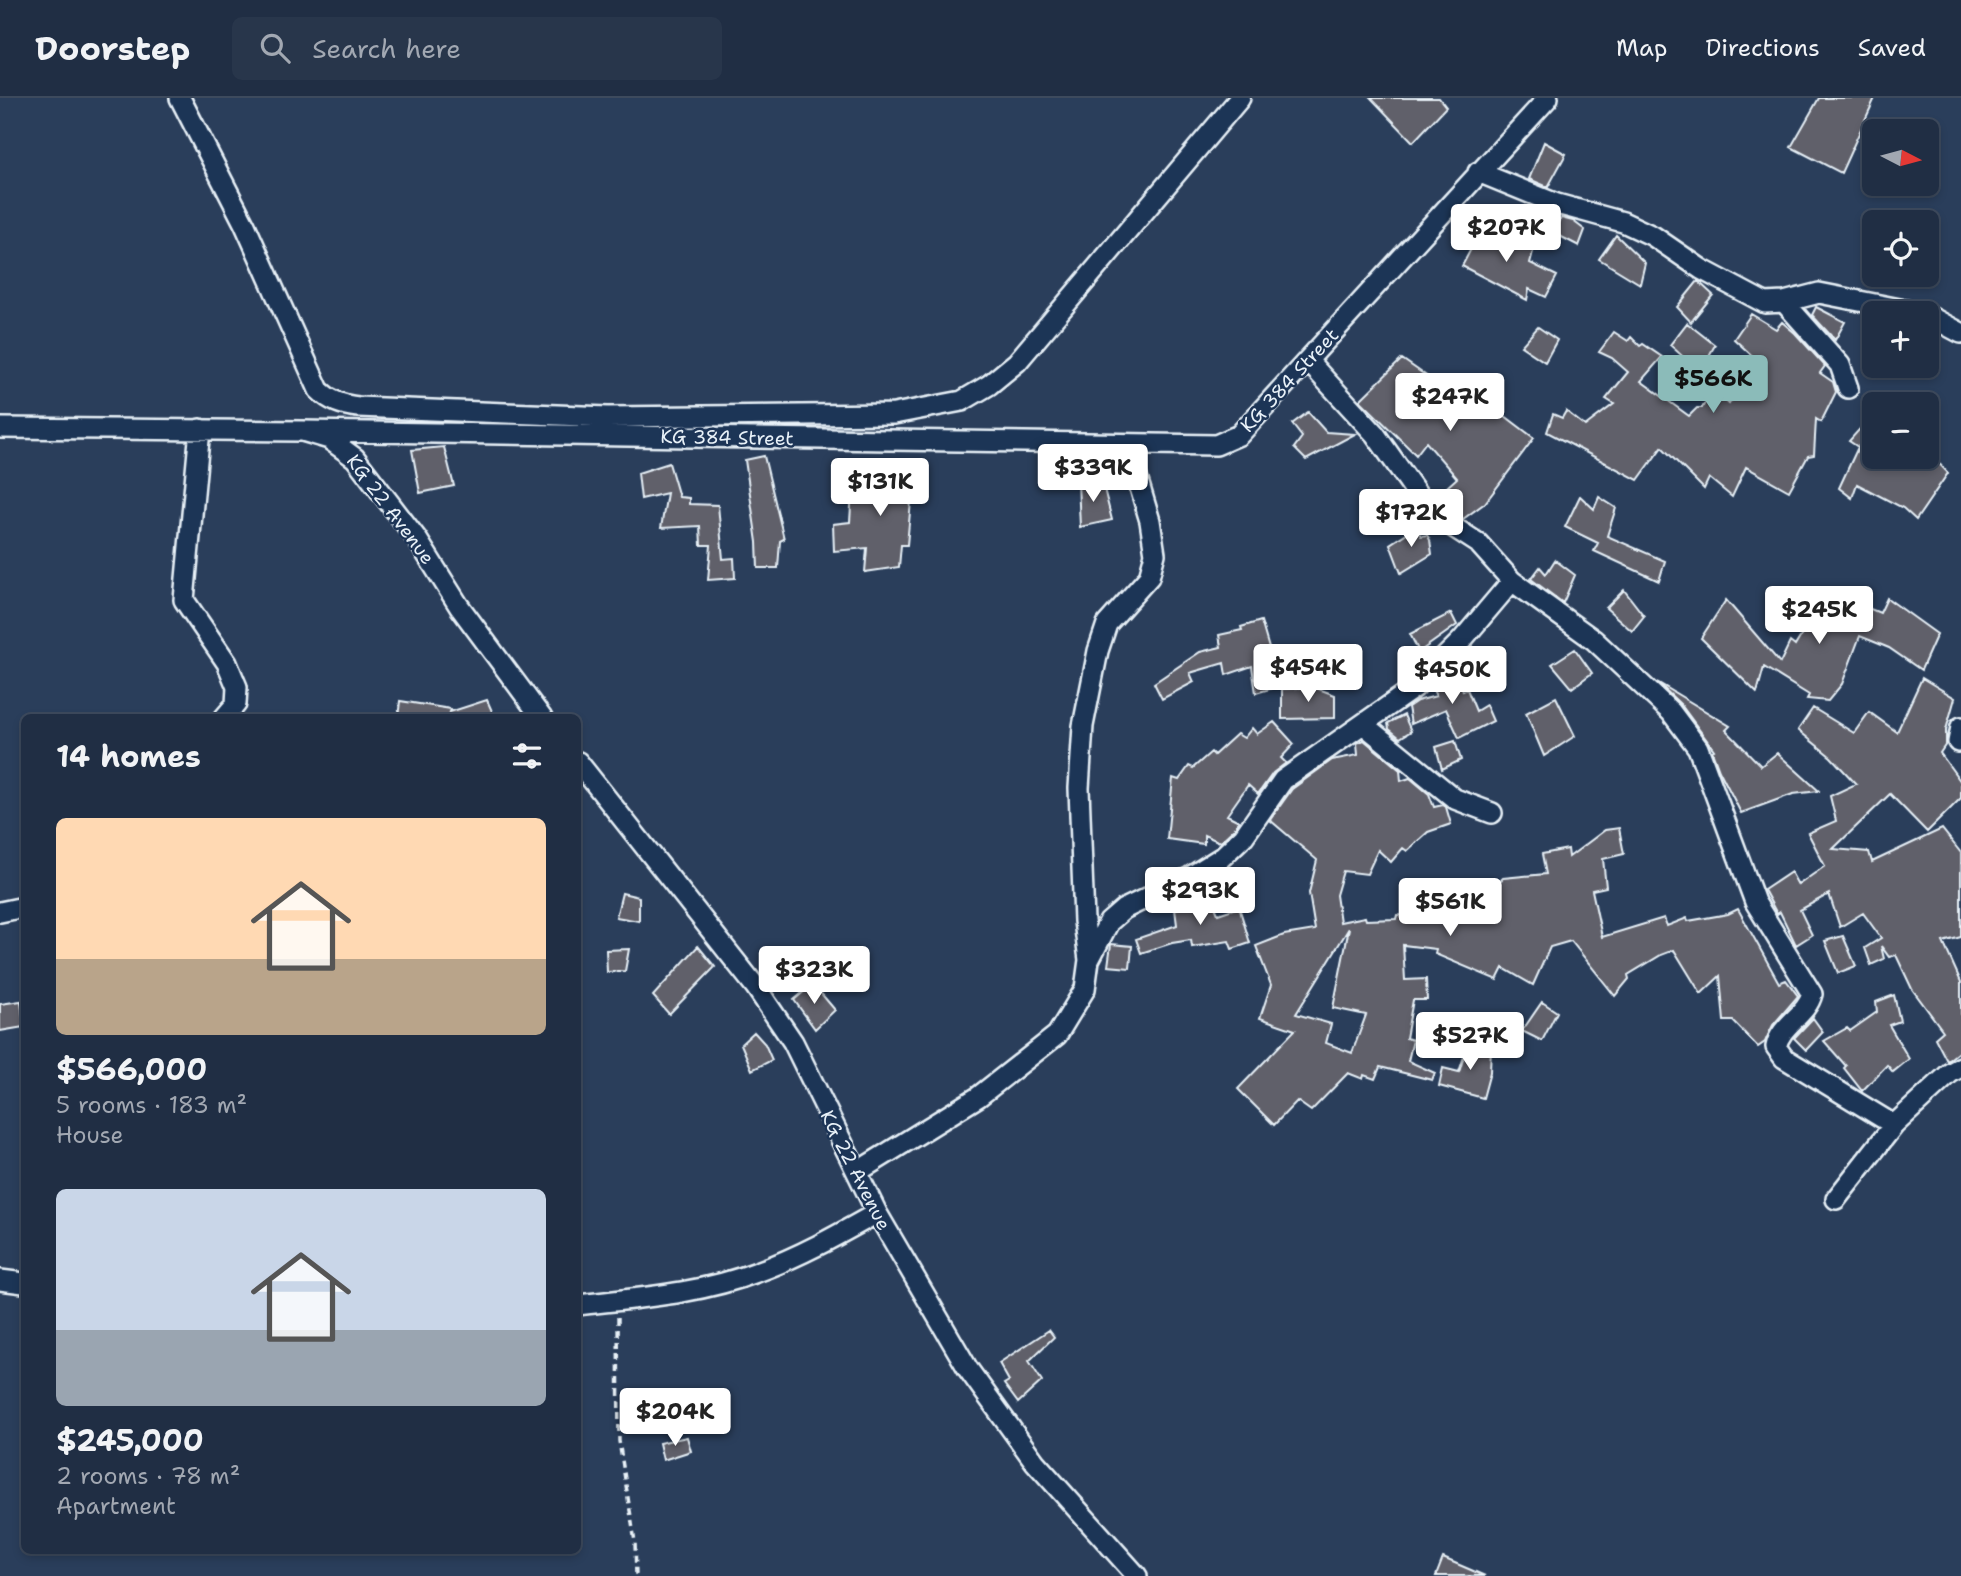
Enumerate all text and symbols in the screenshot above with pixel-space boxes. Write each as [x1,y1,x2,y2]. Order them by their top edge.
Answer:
search box [232,17,722,80]
text: Doorstep [35,26,190,71]
icon: search [256,29,294,67]
text: Search here [312,31,461,66]
text: Map [1616,32,1667,64]
text: Directions [1705,32,1820,64]
text: Saved [1858,32,1926,64]
north arrow [1862,119,1939,196]
map controls [1862,119,1939,469]
pin: $207K [1457,204,1555,264]
button: locate [1862,210,1939,287]
text: $207K [1467,212,1545,242]
button: + [1862,301,1939,378]
street label: KG 384 Street [1235,323,1344,438]
pin: $566K [1664,356,1762,415]
text: $566K [1674,363,1752,393]
pin: $247K [1401,374,1499,433]
text: $247K [1411,381,1489,411]
button: − [1862,392,1939,469]
street label: KG 384 Street [660,424,794,451]
pin: $339K [1044,444,1142,504]
street label: KG 22 Avenue [341,449,440,569]
text: $339K [1054,452,1132,482]
pin: $131K [831,458,929,518]
text: $131K [847,466,913,496]
pin: $172K [1362,490,1460,549]
text: $172K [1375,497,1447,527]
pin: $245K [1770,587,1868,646]
text: $245K [1781,594,1857,624]
pin: $454K [1259,644,1357,704]
pin: $450K [1403,646,1501,706]
text: $454K [1269,652,1347,682]
text: $450K [1413,654,1491,684]
text: 14 homes [56,736,201,777]
icon: filters [508,737,546,775]
icon: home [238,863,364,989]
pin: $293K [1151,868,1249,927]
text: $293K [1161,875,1239,905]
pin: $561K [1401,878,1499,938]
text: $561K [1415,886,1485,916]
pin: $323K [765,946,863,1006]
text: $323K [775,954,853,984]
pin: $527K [1421,1012,1519,1072]
text: $527K [1432,1020,1508,1050]
text: $566,000 [56,1049,207,1090]
text: 5 rooms · 183 m² [56,1090,247,1120]
street label: KG 22 Avenue [815,1106,897,1234]
text: House [56,1120,124,1150]
icon: home [238,1234,364,1360]
pin: $204K [626,1388,724,1448]
text: $204K [636,1396,714,1426]
text: $245,000 [56,1420,204,1461]
text: 2 rooms · 78 m² [56,1461,240,1491]
text: Apartment [56,1491,176,1521]

